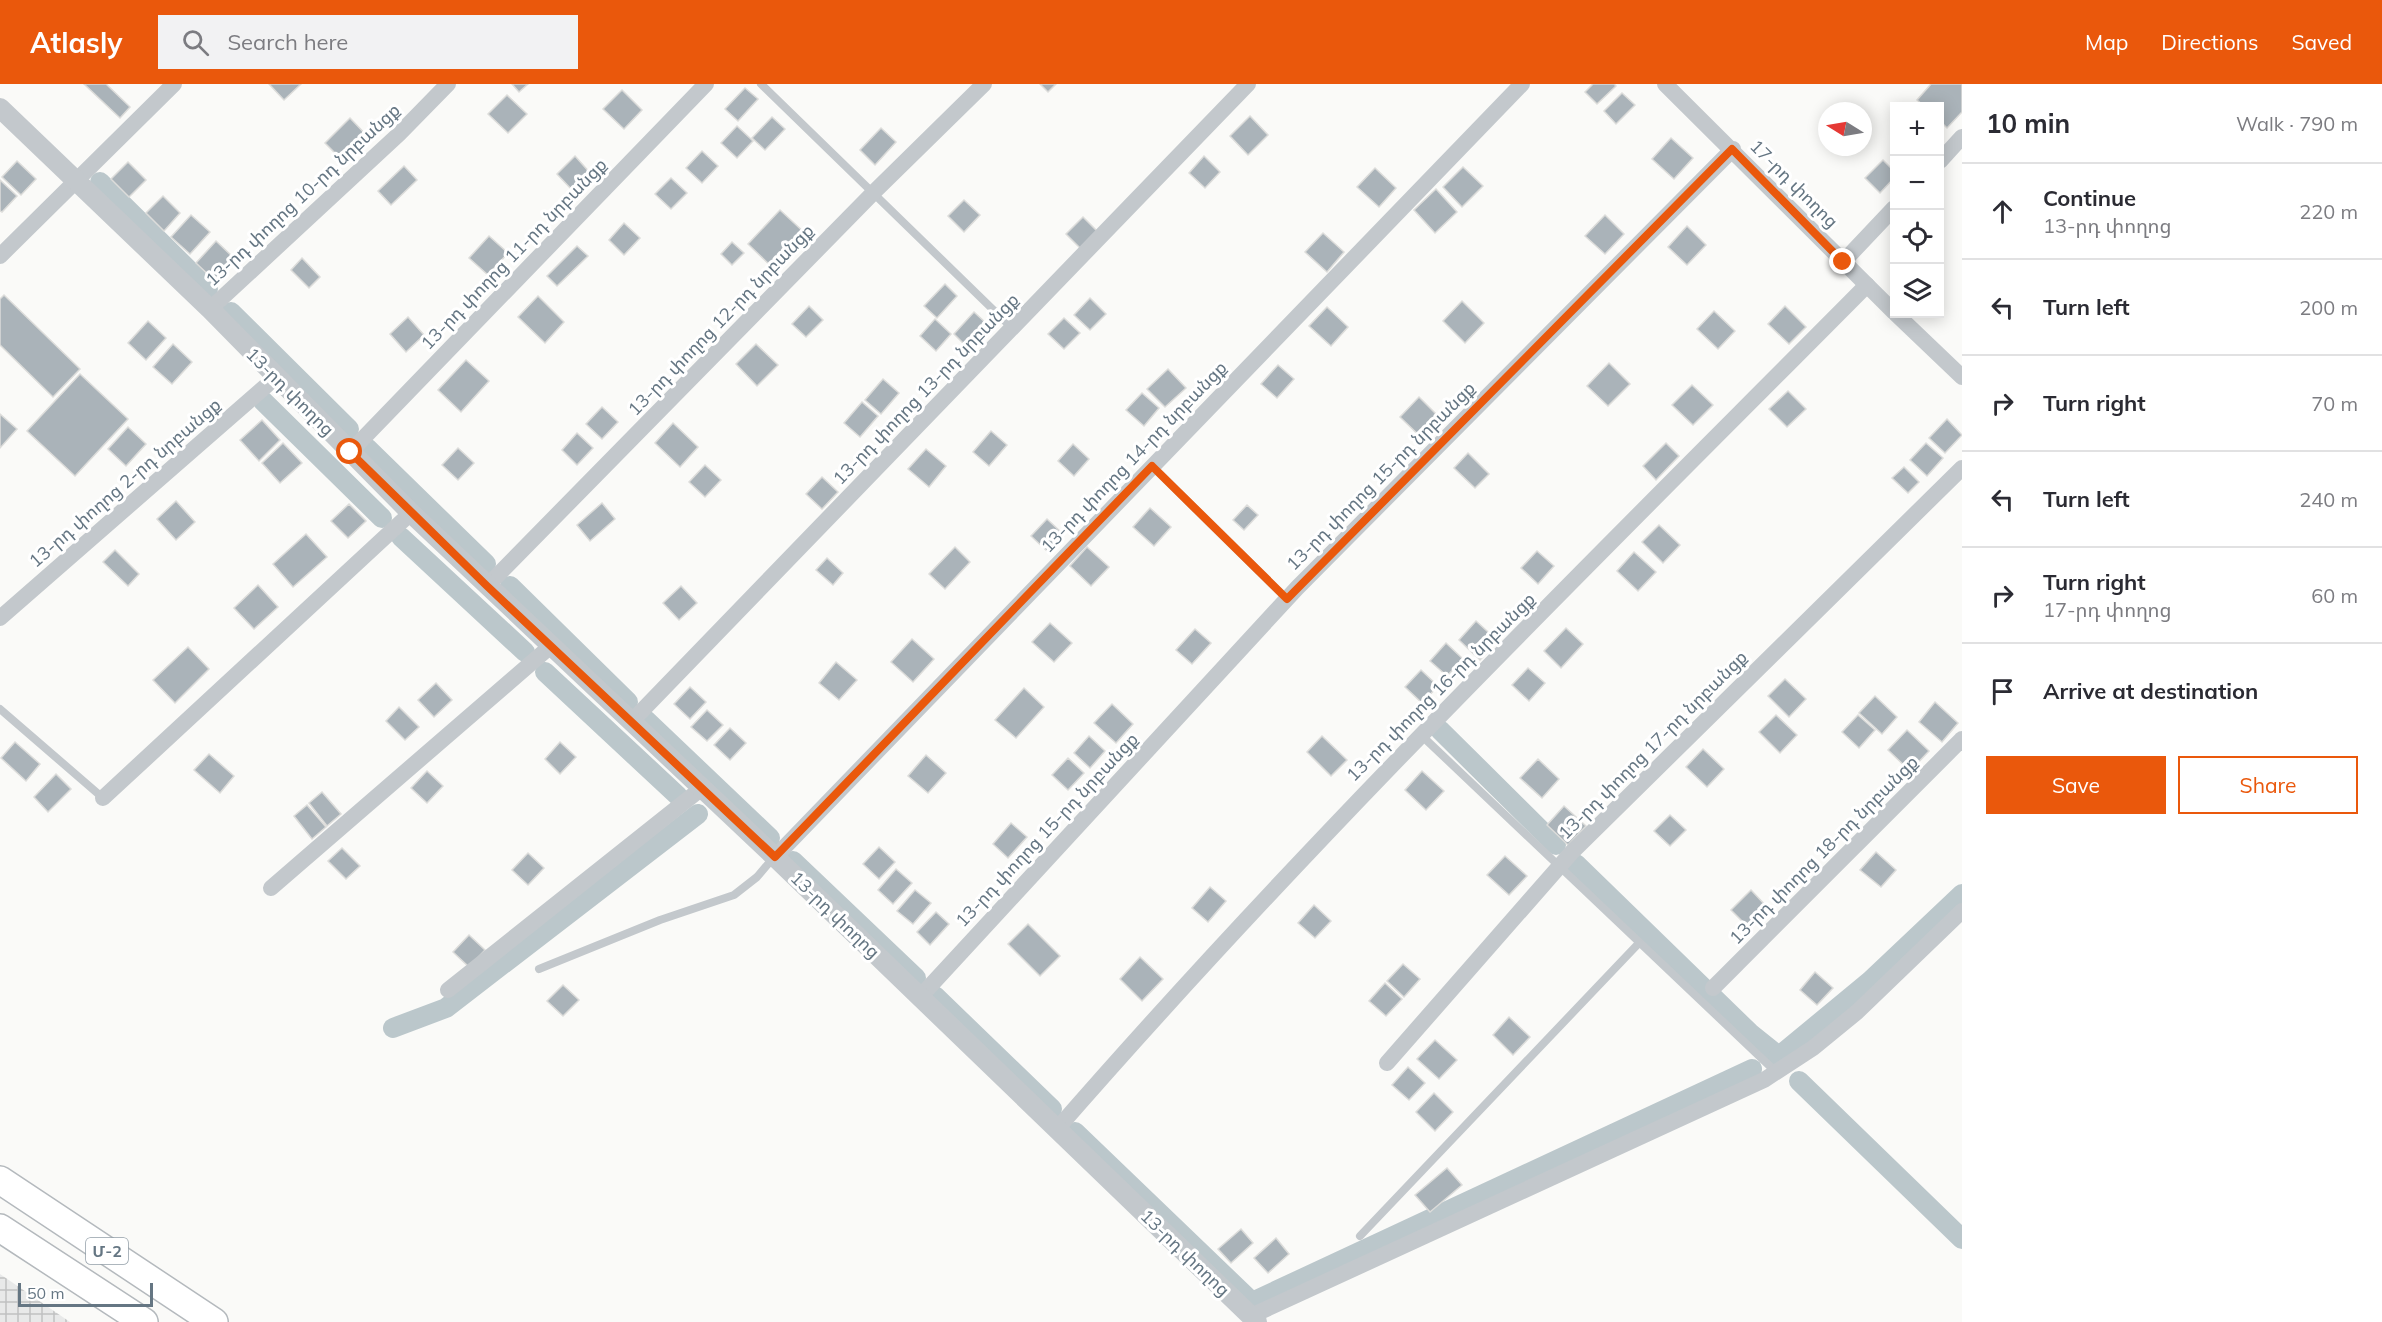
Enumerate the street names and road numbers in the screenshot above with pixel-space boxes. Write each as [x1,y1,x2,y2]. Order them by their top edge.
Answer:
street label: 13-րդ փողոց 10-րդ նրբանցք [201,98,405,291]
street label: 17-րդ փողոց [1745,135,1843,233]
street label: 13-րդ փողոց 11-րդ նրբանցք [416,153,611,354]
street label: 13-րդ փողոց 12-րդ նրբանցք [623,219,818,420]
street label: 13-րդ փողոց 13-րդ նրբանցք [828,288,1023,489]
street label: 13-րդ փողոց [241,343,339,441]
street label: 13-րդ փողոց 14-րդ նրբանցք [1036,356,1231,557]
street label: 13-րդ փողոց 15-րդ նրբանցք [1281,376,1480,575]
street label: 13-րդ փողոց 2-րդ նրբանցք [24,393,225,572]
street label: 13-րդ փողոց 16-րդ նրբանցք [1341,587,1540,786]
street label: 13-րդ փողոց 17-րդ նրբանցք [1553,645,1752,844]
street label: 13-րդ փողոց 15-րդ նրբանցք [950,728,1143,932]
street label: 13-րդ փողոց 18-րդ նրբանցք [1724,750,1923,949]
street label: 13-րդ փողոց [786,866,885,963]
street label: 13-րդ փողոց [1136,1204,1235,1301]
road number: Մ-2 [86,1238,128,1264]

